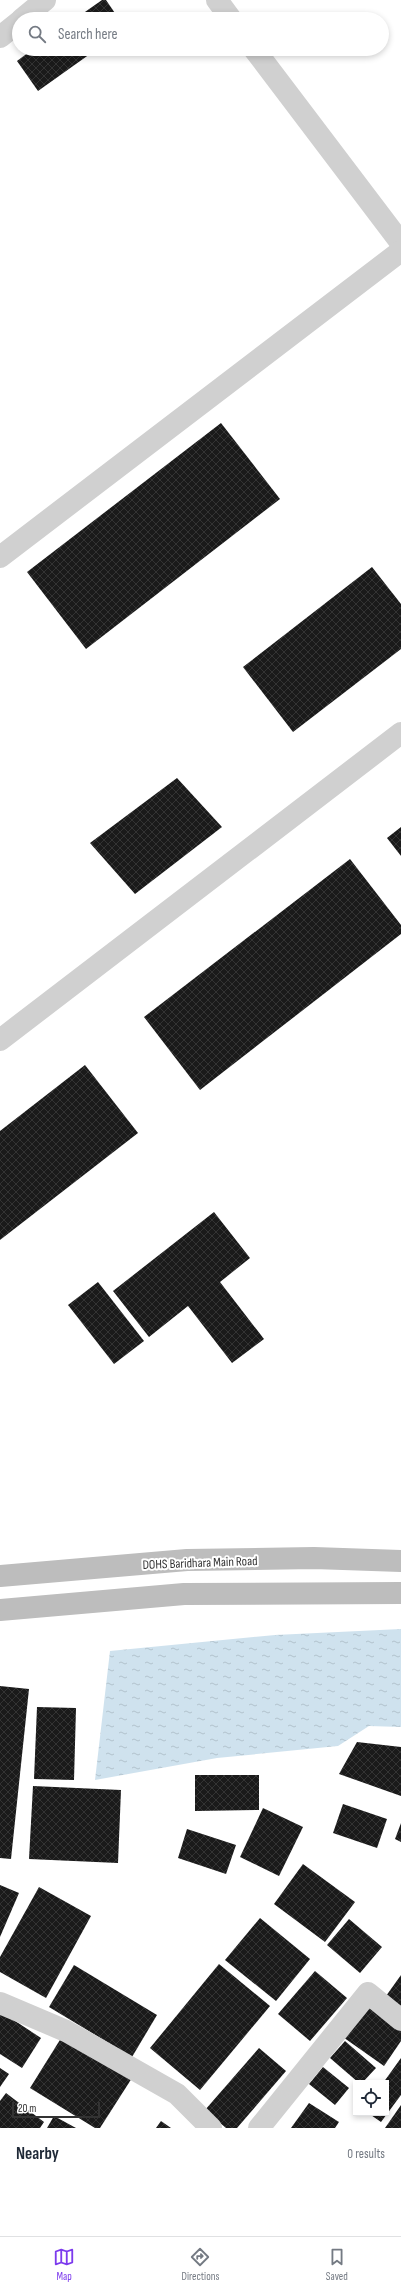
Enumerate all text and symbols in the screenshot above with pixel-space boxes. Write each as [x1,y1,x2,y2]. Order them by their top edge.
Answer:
search box [12,12,389,56]
icon: search [26,23,48,45]
text: Search here [58,25,118,44]
street label: DOHS Baridhara Main Road [142,1553,258,1573]
map controls [353,2080,389,2116]
button: locate [353,2080,389,2116]
scale bar [12,2100,100,2119]
text: 20 m [18,2102,36,2115]
text: Nearby [16,2144,59,2164]
text: 0 results [347,2146,385,2162]
tab: Map [53,2246,75,2283]
tab: Directions [182,2246,219,2283]
tab: Saved [326,2246,348,2283]

